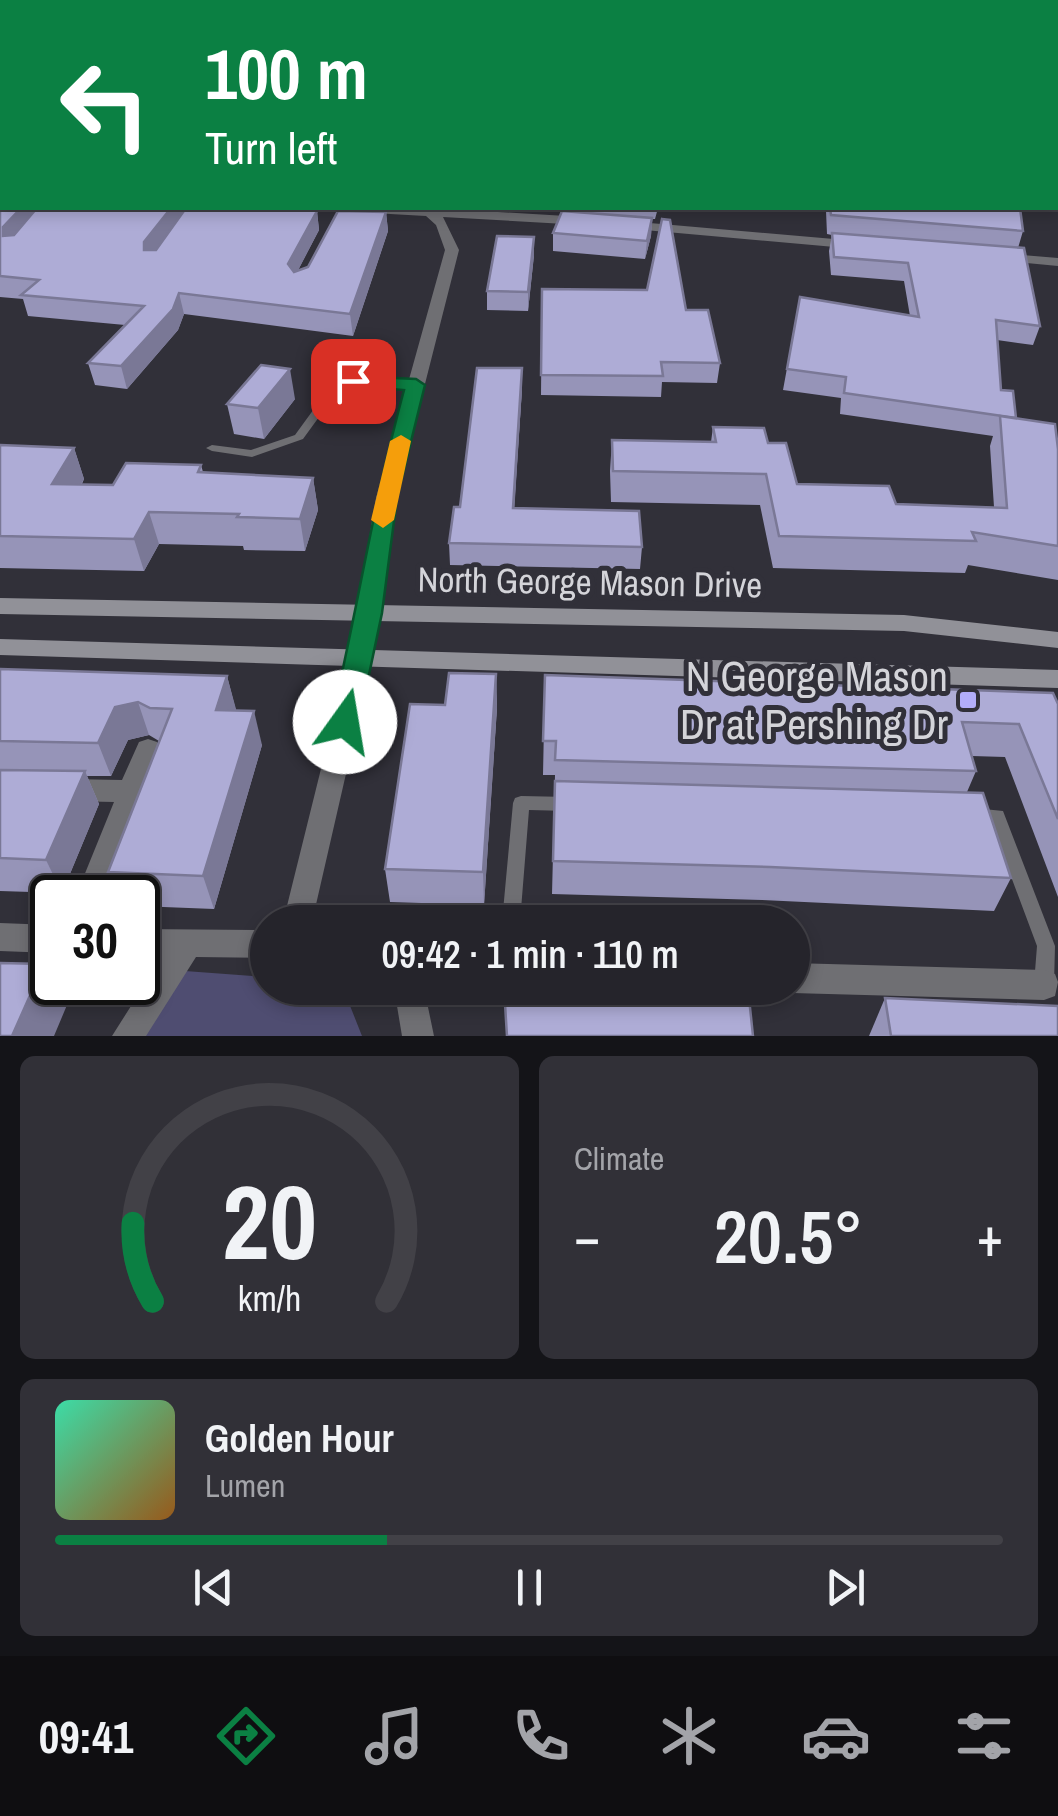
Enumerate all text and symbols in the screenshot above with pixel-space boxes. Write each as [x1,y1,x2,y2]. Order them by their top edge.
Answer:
text: 100 m [205,27,368,121]
icon: left [40,40,170,170]
text: Turn left [205,117,337,178]
pin [311,339,396,424]
icon: arrive [326,354,381,409]
street label: North George Mason Drive [417,555,763,609]
place label: N George Mason Dr at Pershing Dr [680,648,949,752]
position arrow [293,670,397,774]
marker: N George Mason Dr at Pershing Dr [957,689,979,711]
speed limit sign: 30 [30,875,160,1005]
text: 09:42 · 1 min · 110 m [381,929,679,980]
text: Climate [574,1137,664,1180]
text: 20 [222,1151,317,1291]
text: 20.5° [714,1185,863,1286]
text: − [574,1199,600,1273]
text: + [977,1199,1003,1273]
text: km/h [238,1274,301,1322]
text: Golden Hour [205,1413,394,1464]
text: Lumen [205,1464,285,1507]
icon: previous [186,1560,241,1615]
icon: pause [502,1560,557,1615]
icon: next [818,1560,873,1615]
icon: directions [211,1701,281,1771]
icon: music [359,1701,429,1771]
icon: phone [506,1701,576,1771]
icon: climate [654,1701,724,1771]
icon: car [801,1701,871,1771]
icon: filters [949,1701,1019,1771]
text: 09:41 [39,1706,133,1767]

